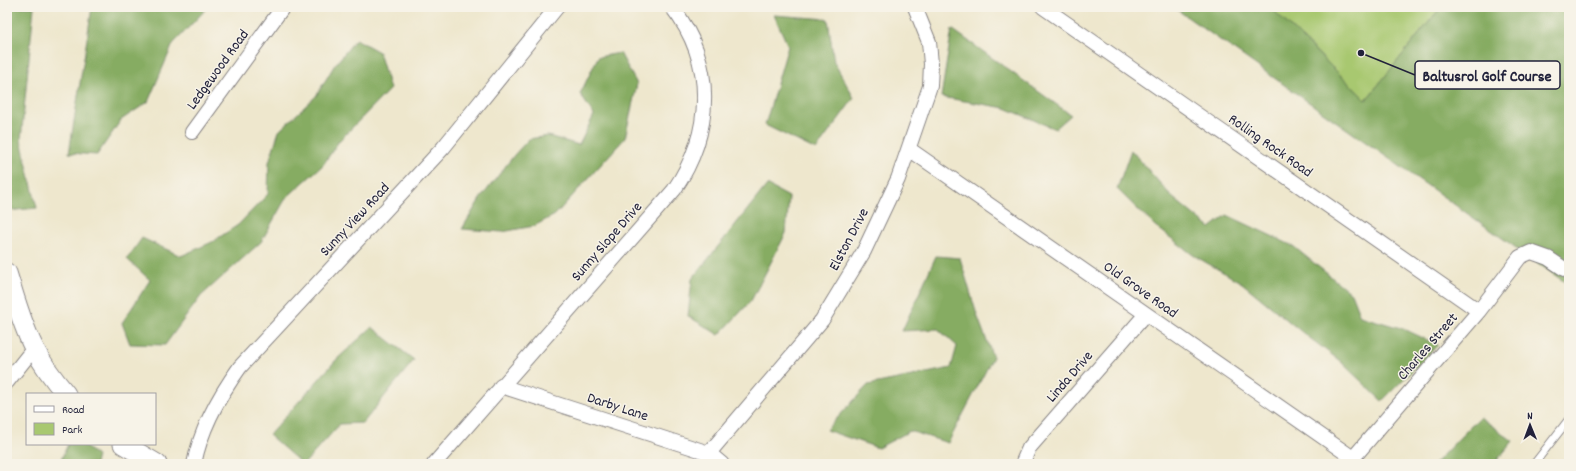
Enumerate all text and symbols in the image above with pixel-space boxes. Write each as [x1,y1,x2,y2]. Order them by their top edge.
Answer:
street label: Ledgewood Road [182,25,255,115]
callout: Baltusrol Golf Course [1415,61,1560,89]
text: Baltusrol Golf Course [1423,66,1551,89]
street label: Rolling Rock Road [1223,109,1316,184]
street label: Sunny View Road [315,178,396,262]
street label: Sunny Slope Drive [567,197,649,287]
street label: Elston Drive [824,204,876,275]
street label: Old Grove Road [1098,257,1182,325]
street label: Charles Street [1393,308,1464,386]
street label: Linda Drive [1042,346,1099,408]
street label: Darby Lane [584,388,651,428]
legend [26,393,156,445]
text: Road [62,402,84,419]
north arrow [1510,405,1550,445]
text: N [1527,409,1533,425]
text: Park [62,422,83,439]

